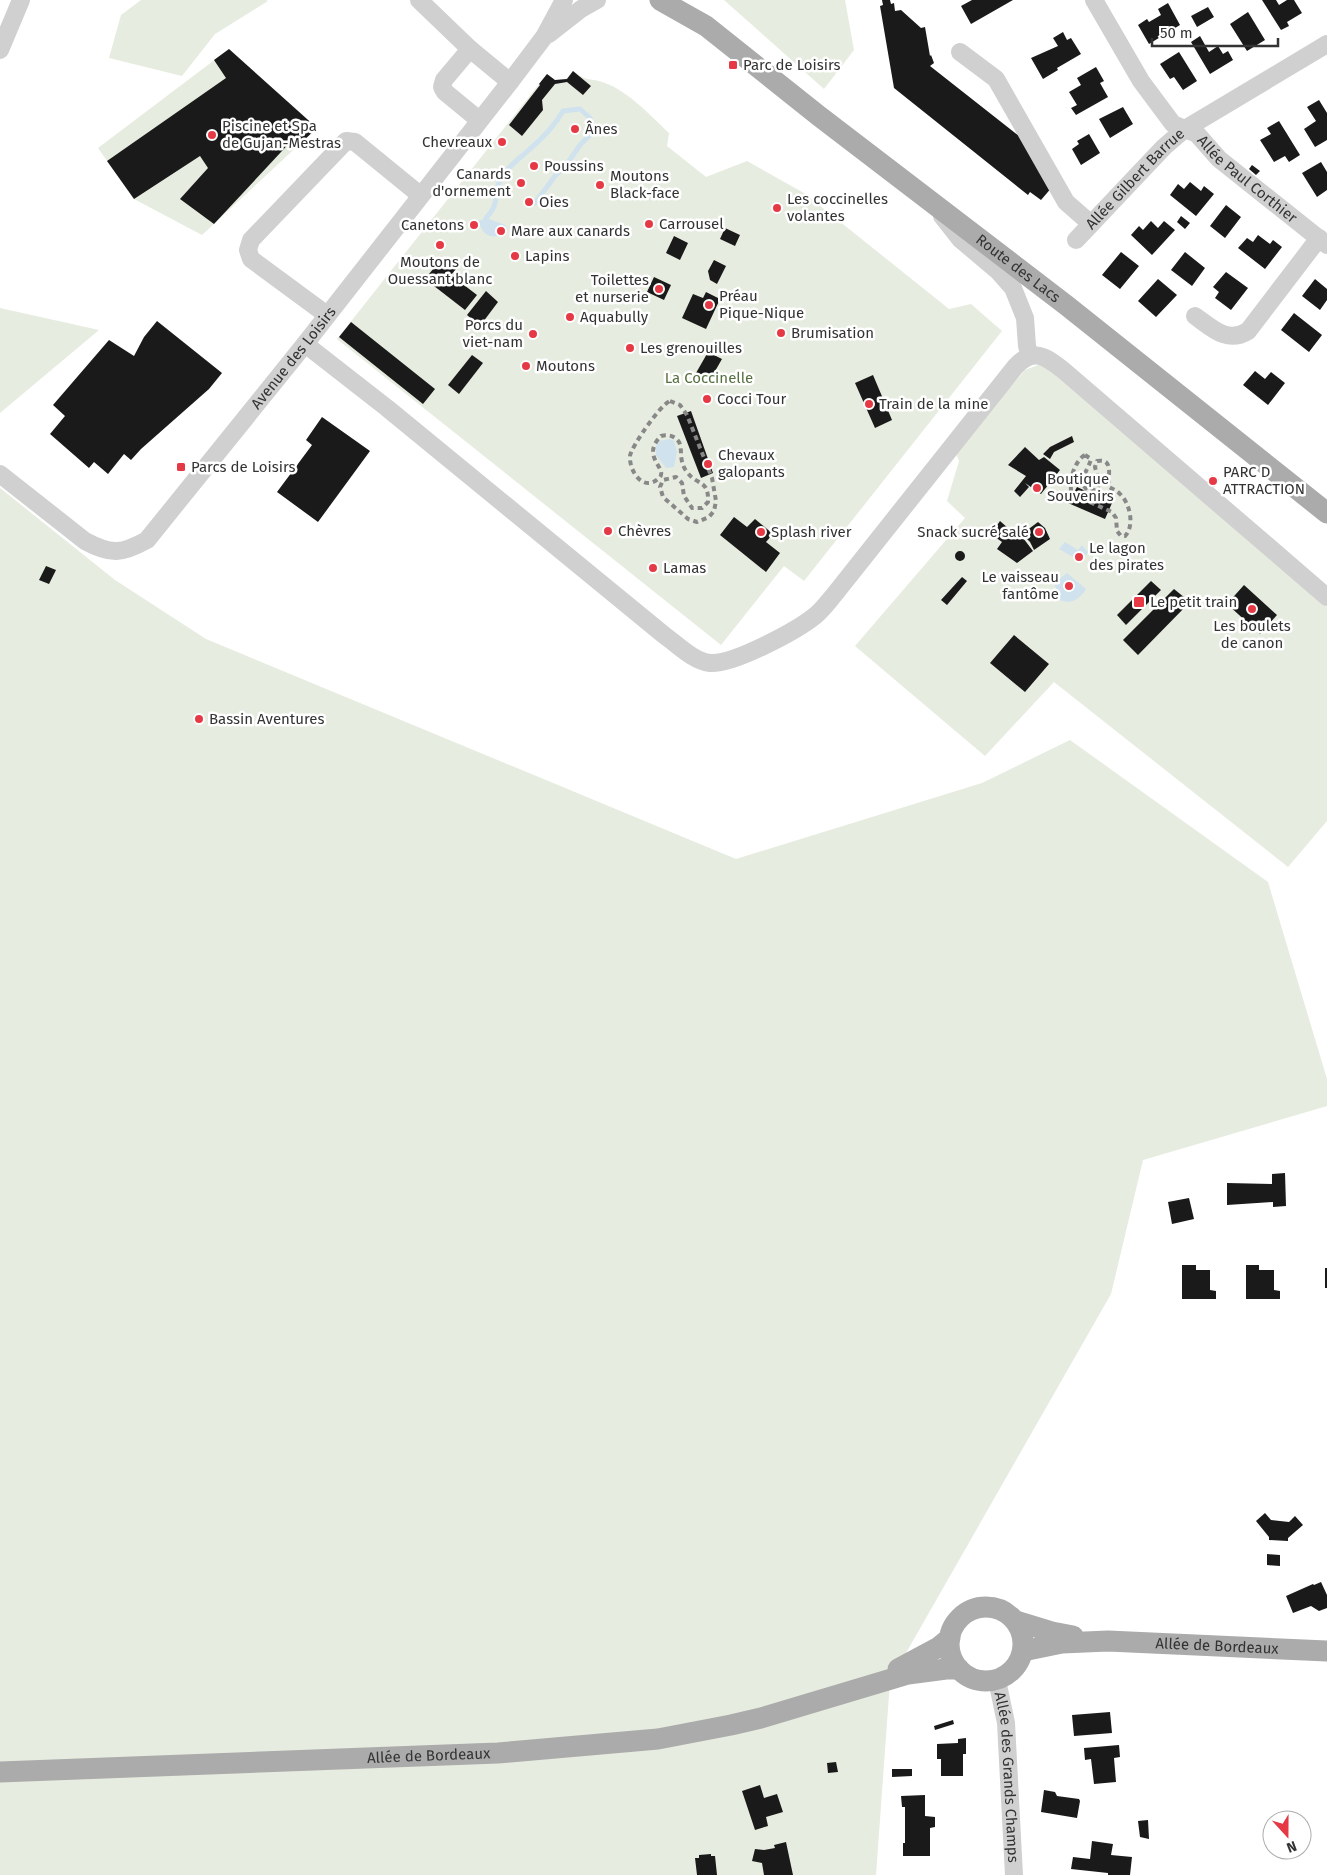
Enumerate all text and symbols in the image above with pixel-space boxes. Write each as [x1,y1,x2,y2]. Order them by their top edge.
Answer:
scale bar [1152,15,1278,47]
text: 50 m [1160,24,1193,42]
place label: Parc de Loisirs [743,56,841,74]
marker: Parc de Loisirs [727,59,739,71]
place label: Piscine et Spa de Gujan-Mestras [222,117,341,152]
place label: Ânes [585,120,618,138]
marker: Ânes [569,123,581,135]
street label: Allée Gilbert Barrue [1082,125,1188,233]
marker: Piscine et Spa de Gujan-Mestras [206,129,218,141]
street label: Allée Paul Corthier [1193,132,1301,227]
place label: Chevreaux [422,133,493,151]
marker: Chevreaux [496,136,508,148]
place label: Poussins [544,157,604,175]
marker: Poussins [528,160,540,172]
place label: Canards d'ornement [432,165,512,200]
place label: Moutons Black-face [610,167,680,202]
marker: Canards d'ornement [515,177,527,189]
marker: Moutons Black-face [594,179,606,191]
place label: Les coccinelles volantes [787,190,888,225]
place label: Oies [539,193,569,211]
marker: Oies [523,196,535,208]
marker: Les coccinelles volantes [771,202,783,214]
place label: Carrousel [659,215,724,233]
place label: Canetons [401,216,464,234]
marker: Carrousel [643,218,655,230]
marker: Canetons [468,219,480,231]
place label: Mare aux canards [511,222,630,240]
marker: Mare aux canards [495,225,507,237]
street label: Route des Lacs [972,230,1064,306]
marker: Moutons de Ouessant blanc [434,239,446,251]
place label: Lapins [525,247,569,265]
marker: Lapins [509,250,521,262]
place label: Moutons de Ouessant blanc [388,253,492,288]
place label: Toilettes et nurserie [575,271,649,306]
marker: Toilettes et nurserie [653,283,665,295]
place label: Préau Pique-Nique [719,287,804,322]
marker: Préau Pique-Nique [703,299,715,311]
street label: Avenue des Loisirs [247,303,340,413]
place label: Aquabully [580,308,649,326]
marker: Aquabully [564,311,576,323]
place label: Porcs du viet-nam [463,316,523,351]
place label: Brumisation [791,324,874,342]
marker: Brumisation [775,327,787,339]
marker: Porcs du viet-nam [527,328,539,340]
place label: Les grenouilles [640,339,742,357]
marker: Les grenouilles [624,342,636,354]
place label: Moutons [536,357,595,375]
marker: Moutons [520,360,532,372]
park label: La Coccinelle [665,369,753,387]
place label: Cocci Tour [717,390,787,408]
marker: Cocci Tour [701,393,713,405]
place label: Train de la mine [879,395,988,413]
marker: Train de la mine [863,398,875,410]
place label: Chevaux galopants [718,446,785,481]
place label: Parcs de Loisirs [191,458,296,476]
marker: Chevaux galopants [702,458,714,470]
marker: Parcs de Loisirs [175,461,187,473]
place label: PARC D ATTRACTION [1223,463,1305,498]
place label: Boutique Souvenirs [1047,470,1114,505]
marker: PARC D ATTRACTION [1207,475,1219,487]
marker: Boutique Souvenirs [1031,482,1043,494]
place label: Chèvres [618,522,671,540]
place label: Splash river [771,523,852,541]
place label: Snack sucré salé [917,523,1029,541]
marker: Chèvres [602,525,614,537]
marker: Splash river [755,526,767,538]
marker: Snack sucré salé [1033,526,1045,538]
place label: Le lagon des pirates [1089,539,1164,574]
marker: Le lagon des pirates [1073,551,1085,563]
place label: Lamas [663,559,706,577]
marker: Lamas [647,562,659,574]
place label: Le vaisseau fantôme [981,568,1059,603]
marker: Le vaisseau fantôme [1063,580,1075,592]
place label: Le petit train [1150,593,1237,611]
marker: Le petit train [1132,595,1146,609]
marker: Les boulets de canon [1246,603,1258,615]
place label: Les boulets de canon [1213,617,1291,652]
place label: Bassin Aventures [209,710,325,728]
marker: Bassin Aventures [193,713,205,725]
street label: Allée de Bordeaux [1155,1634,1280,1658]
street label: Allée des Grands Champs [991,1690,1022,1863]
street label: Allée de Bordeaux [367,1744,491,1767]
north arrow [1262,1810,1312,1860]
text: N [1284,1837,1299,1856]

